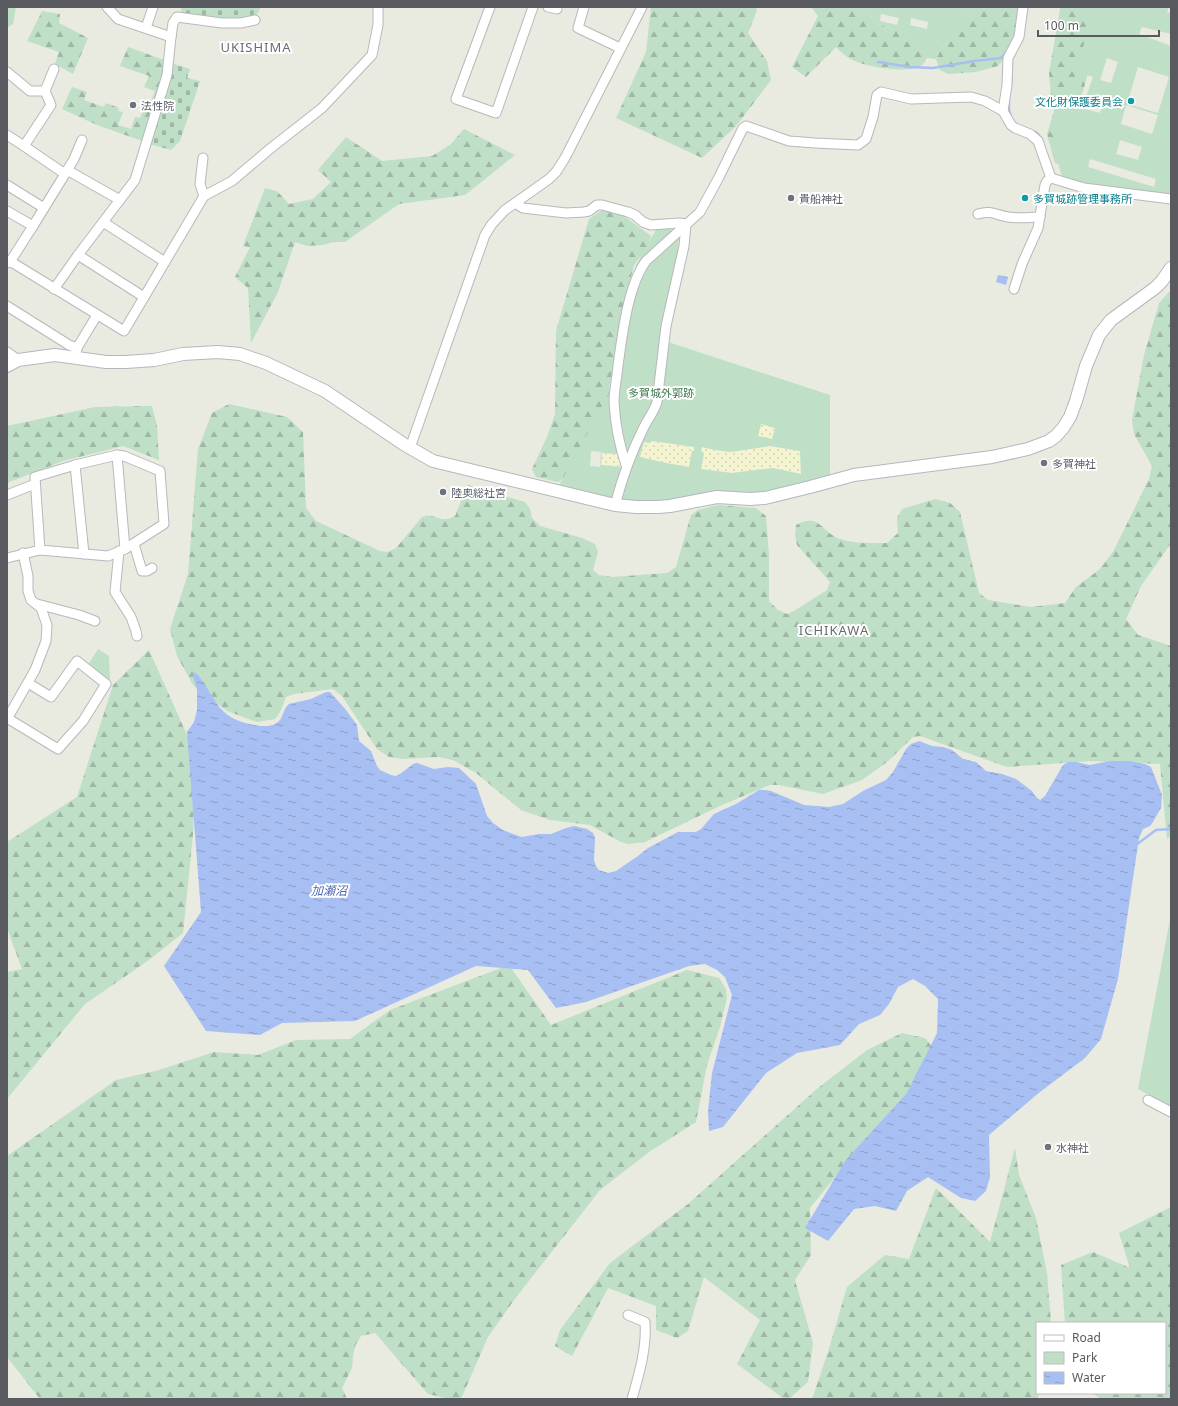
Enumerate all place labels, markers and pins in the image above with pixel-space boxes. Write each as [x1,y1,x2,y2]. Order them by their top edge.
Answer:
place label: 文化財保護委員会 [1035,94,1123,109]
marker: 文化財保護委員会 [1126,96,1136,106]
place label: 法性院 [141,98,174,113]
marker: 法性院 [128,100,138,110]
place label: 貴船神社 [799,191,843,206]
place label: 多賀城跡管理事務所 [1033,191,1133,206]
marker: 貴船神社 [786,193,796,203]
marker: 多賀城跡管理事務所 [1020,193,1030,203]
place label: 多賀神社 [1052,456,1096,471]
marker: 多賀神社 [1039,458,1049,468]
place label: 陸奥総社宮 [451,485,506,500]
marker: 陸奥総社宮 [438,487,448,497]
place label: 水神社 [1056,1140,1089,1155]
marker: 水神社 [1043,1142,1053,1152]

